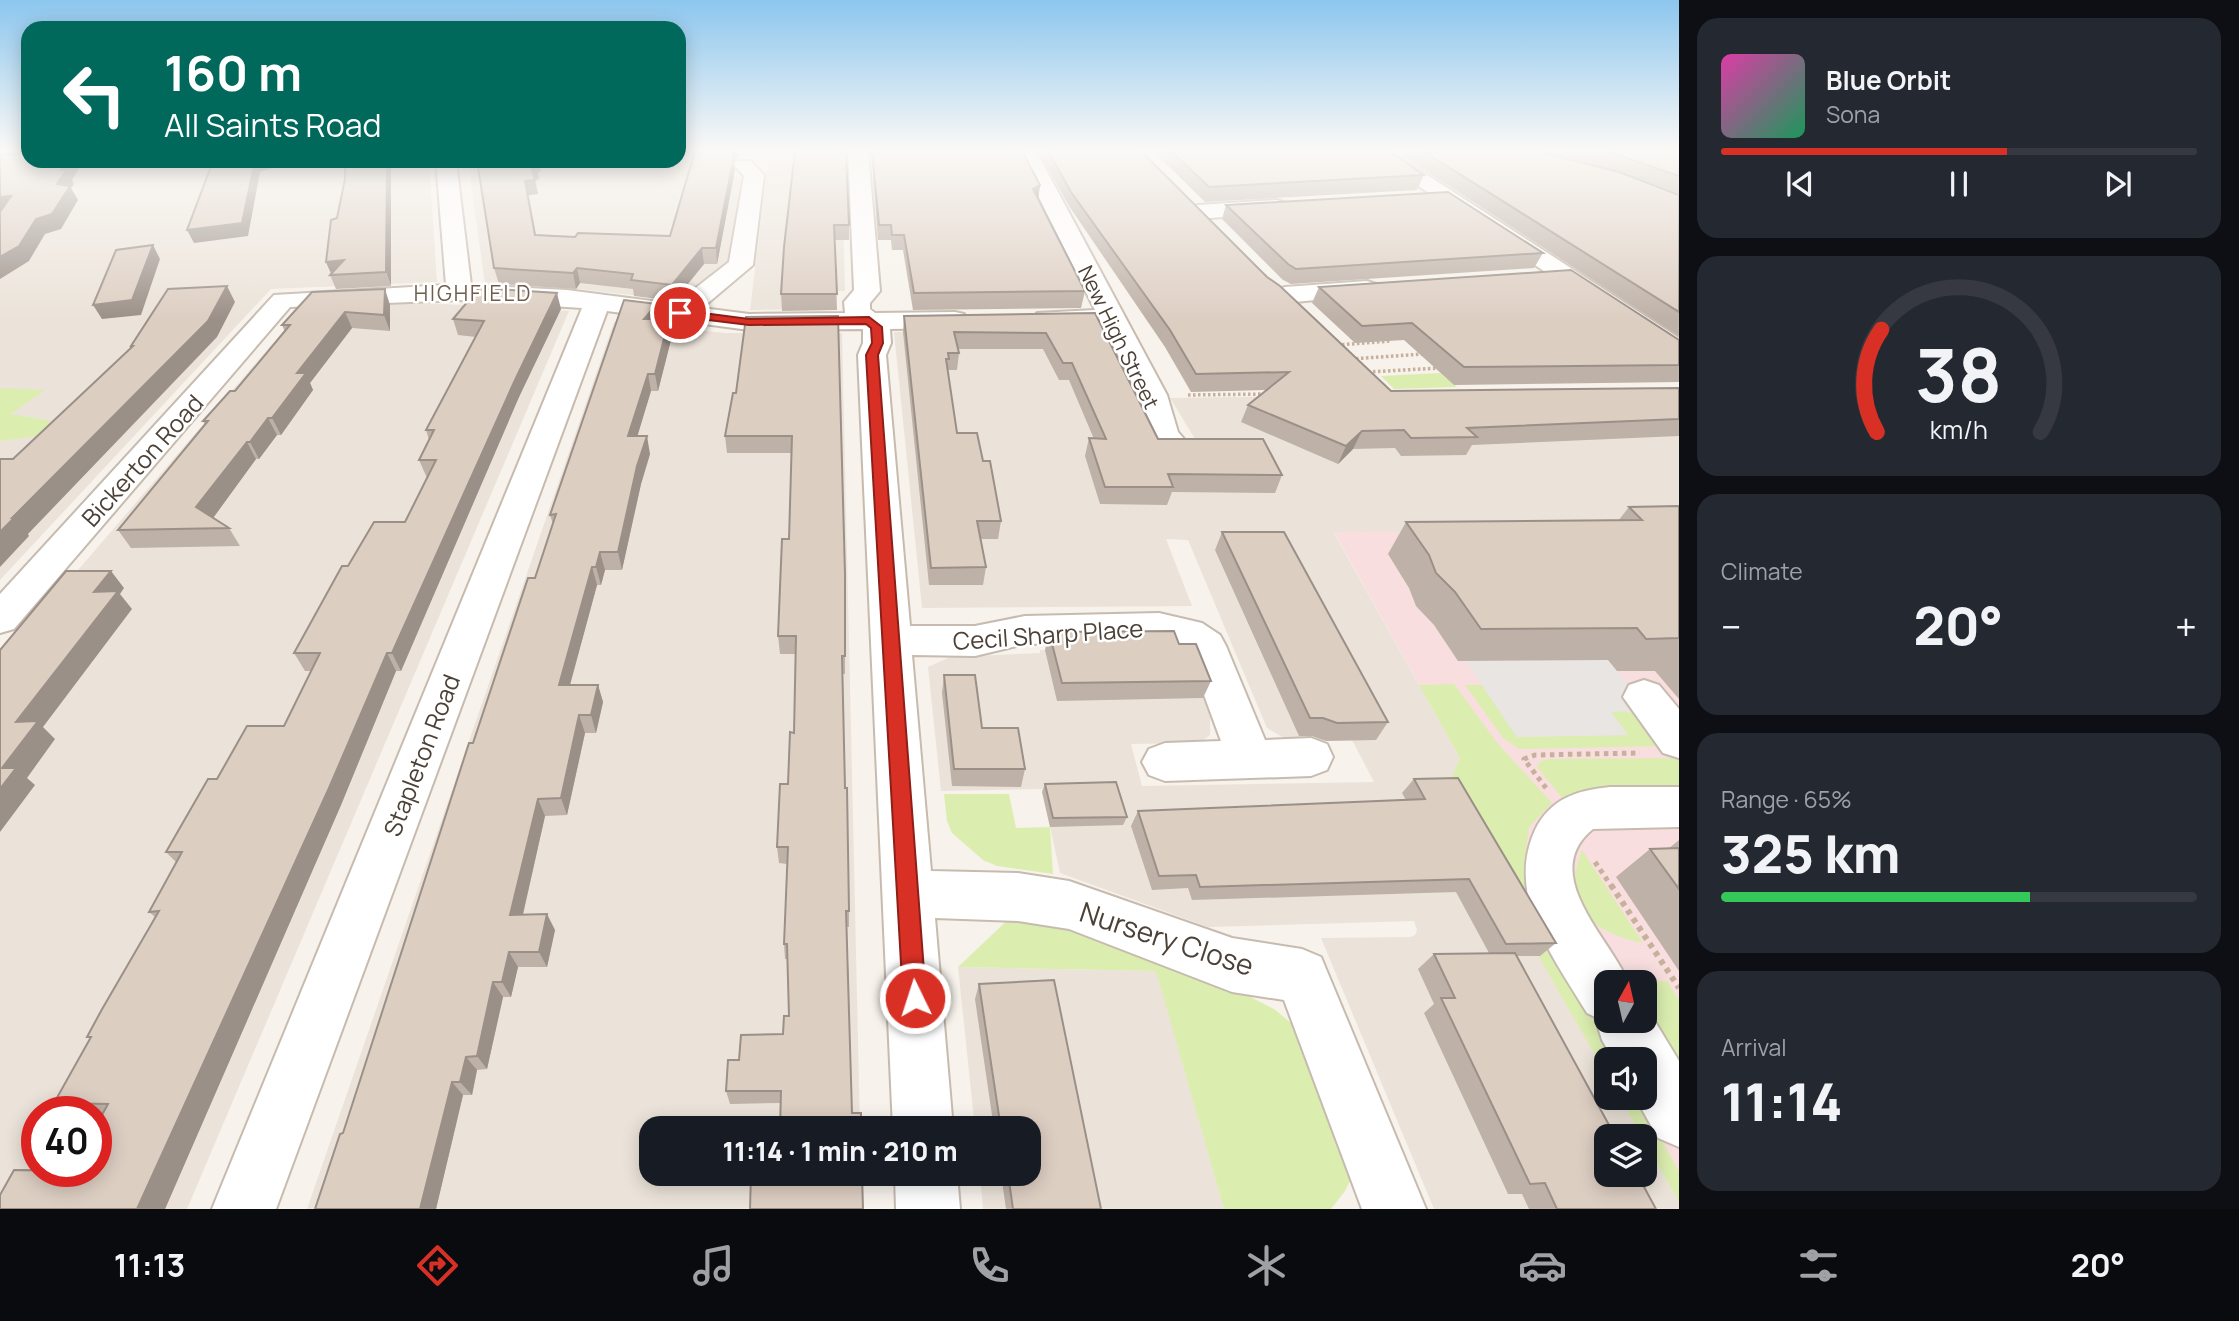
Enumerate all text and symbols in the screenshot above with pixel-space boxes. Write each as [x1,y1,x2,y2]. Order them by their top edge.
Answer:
text: 160 m [164,39,302,106]
icon: left [49,49,140,140]
text: Blue Orbit [1826,62,1951,98]
text: Sona [1826,98,1880,130]
text: All Saints Road [164,103,381,147]
icon: previous [1781,165,1819,203]
icon: pause [1940,165,1978,203]
icon: next [2099,165,2137,203]
street label: New High Street [1072,260,1166,414]
district label: HIGHFIELD [414,279,532,307]
pin [650,283,710,343]
icon: arrive [661,294,699,332]
text: 38 [1916,325,2002,425]
street label: Bickerton Road [74,387,210,533]
text: km/h [1930,412,1988,447]
text: Climate [1721,555,1803,587]
text: 20° [1913,590,2003,661]
text: − [1721,600,1742,652]
text: + [2175,600,2197,652]
street label: Cecil Sharp Place [952,611,1144,657]
street label: Stapleton Road [375,669,467,841]
text: Range · 65% [1721,783,1852,815]
text: 325 km [1721,818,1901,889]
street label: Nursery Close [1075,892,1259,984]
position arrow [878,961,952,1035]
north arrow [1594,970,1657,1032]
map controls [1594,970,1657,1187]
text: Arrival [1721,1031,1787,1063]
button: sound [1594,1047,1657,1110]
text: 11:14 [1721,1066,1842,1137]
speed limit sign: 40 [21,1096,112,1187]
button: layers [1594,1124,1657,1187]
text: 11:14 · 1 min · 210 m [722,1133,958,1169]
icon: directions [413,1241,462,1290]
icon: music [689,1241,738,1290]
icon: phone [965,1241,1014,1290]
icon: climate [1242,1241,1291,1290]
icon: car [1518,1241,1567,1290]
icon: filters [1794,1241,1843,1290]
text: 11:13 [114,1243,185,1287]
text: 20° [2071,1243,2125,1287]

